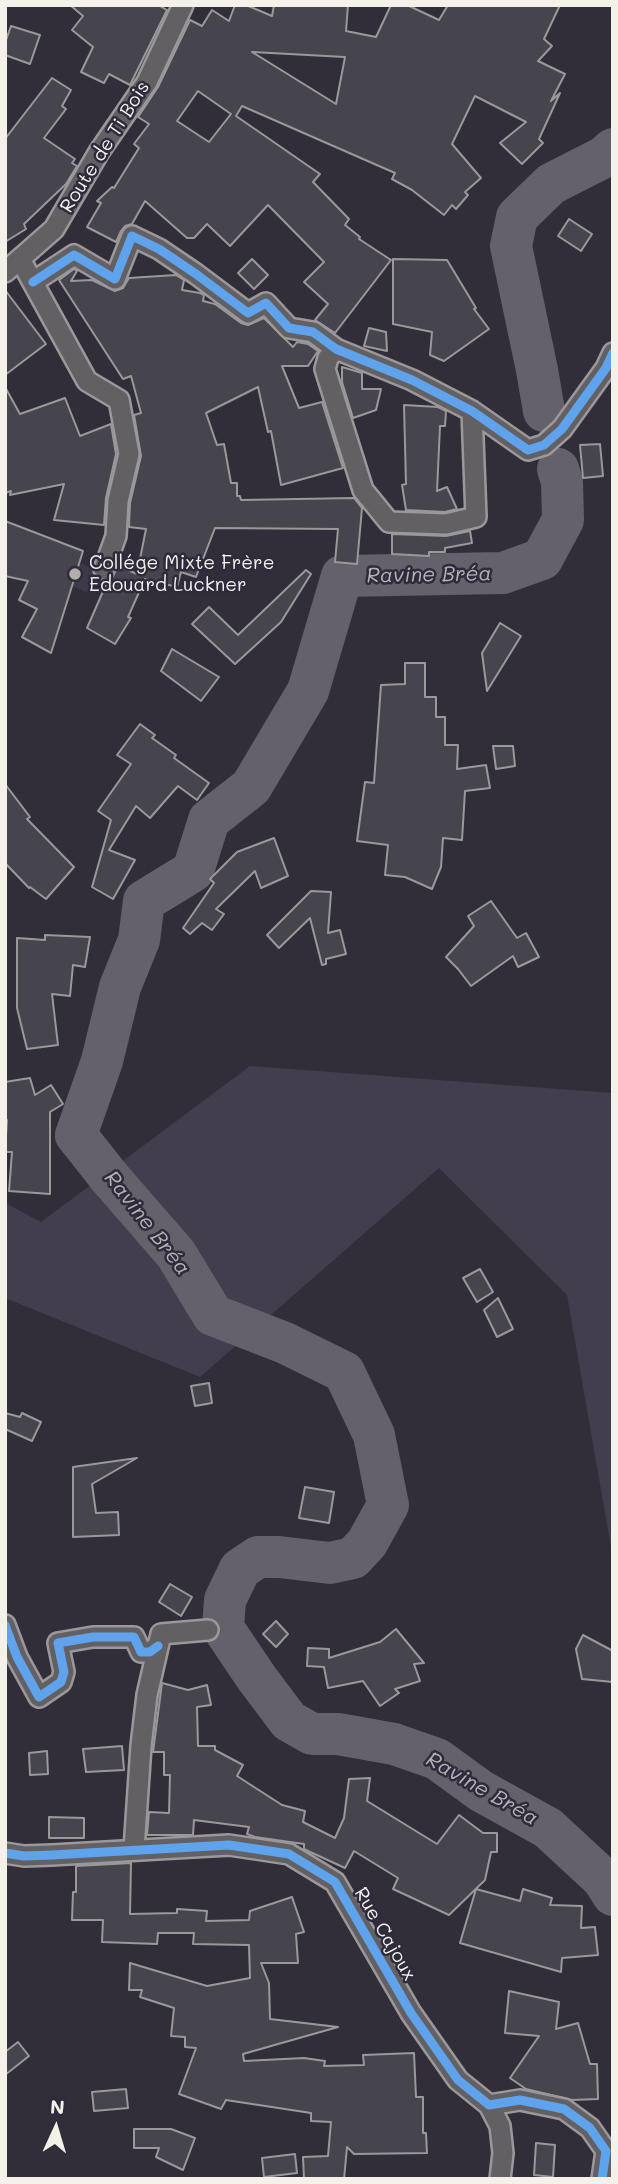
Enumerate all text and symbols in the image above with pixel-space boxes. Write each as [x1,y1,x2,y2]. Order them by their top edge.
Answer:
street label: Route de Ti Bois [55,77,155,217]
place label: Collége Mixte Frère Edouard Luckner [89,552,274,596]
water label: Ravine Bréa [366,561,492,589]
marker: Collége Mixte Frère Edouard Luckner [67,566,83,582]
water label: Ravine Bréa [99,1166,195,1280]
water label: Ravine Bréa [422,1747,542,1831]
street label: Rue Cajoux [349,1883,421,1985]
north arrow [21,2093,91,2163]
text: N [49,2094,66,2120]

